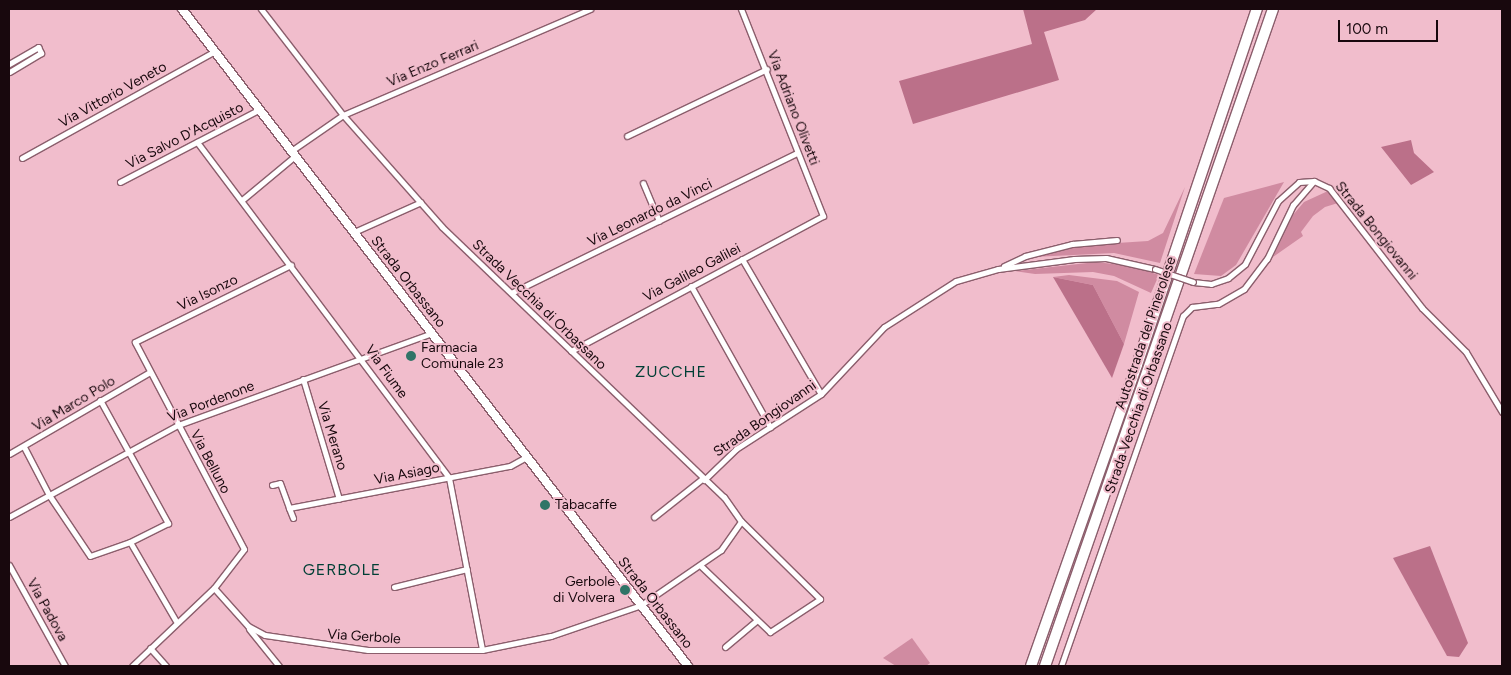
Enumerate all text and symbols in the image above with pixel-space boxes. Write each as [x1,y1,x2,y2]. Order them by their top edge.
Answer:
scale bar [1341,10,1441,42]
text: 100 m [1346,20,1388,38]
street label: Via Enzo Ferrari [385,37,481,91]
street label: Via Adriano Olivetti [763,48,823,168]
street label: Via Vittorio Veneto [56,58,170,132]
street label: Via Salvo D'Acquisto [123,99,247,173]
street label: Via Leonardo da Vinci [585,176,715,250]
street label: Strada Bongiovanni [1331,178,1421,284]
street label: Strada Orbassano [367,233,449,331]
street label: Strada Vecchia di Orbassano [468,236,610,374]
street label: Via Galileo Galilei [640,240,744,306]
street label: Autostrada del Pinerolese [1112,255,1180,411]
street label: Via Isonzo [175,271,241,315]
street label: Strada Vecchia di Orbassano [1102,320,1176,496]
place label: Farmacia Comunale 23 [421,340,504,372]
street label: Via Fiume [361,342,411,402]
marker: Farmacia Comunale 23 [405,350,417,362]
district label: ZUCCHE [634,362,708,382]
street label: Via Marco Polo [30,373,118,435]
street label: Strada Bongiovanni [710,377,820,461]
street label: Via Pordenone [165,378,257,426]
street label: Via Merano [314,400,350,472]
street label: Via Belluno [186,427,234,497]
street label: Via Asiago [373,459,441,489]
place label: Tabacaffe [555,497,617,513]
marker: Tabacaffe [539,499,551,511]
street label: Strada Orbassano [614,554,696,652]
district label: GERBOLE [302,560,382,580]
place label: Gerbole di Volvera [553,574,615,606]
street label: Via Padova [23,576,71,644]
marker: Gerbole di Volvera [619,584,631,596]
street label: Via Gerbole [327,626,401,648]

